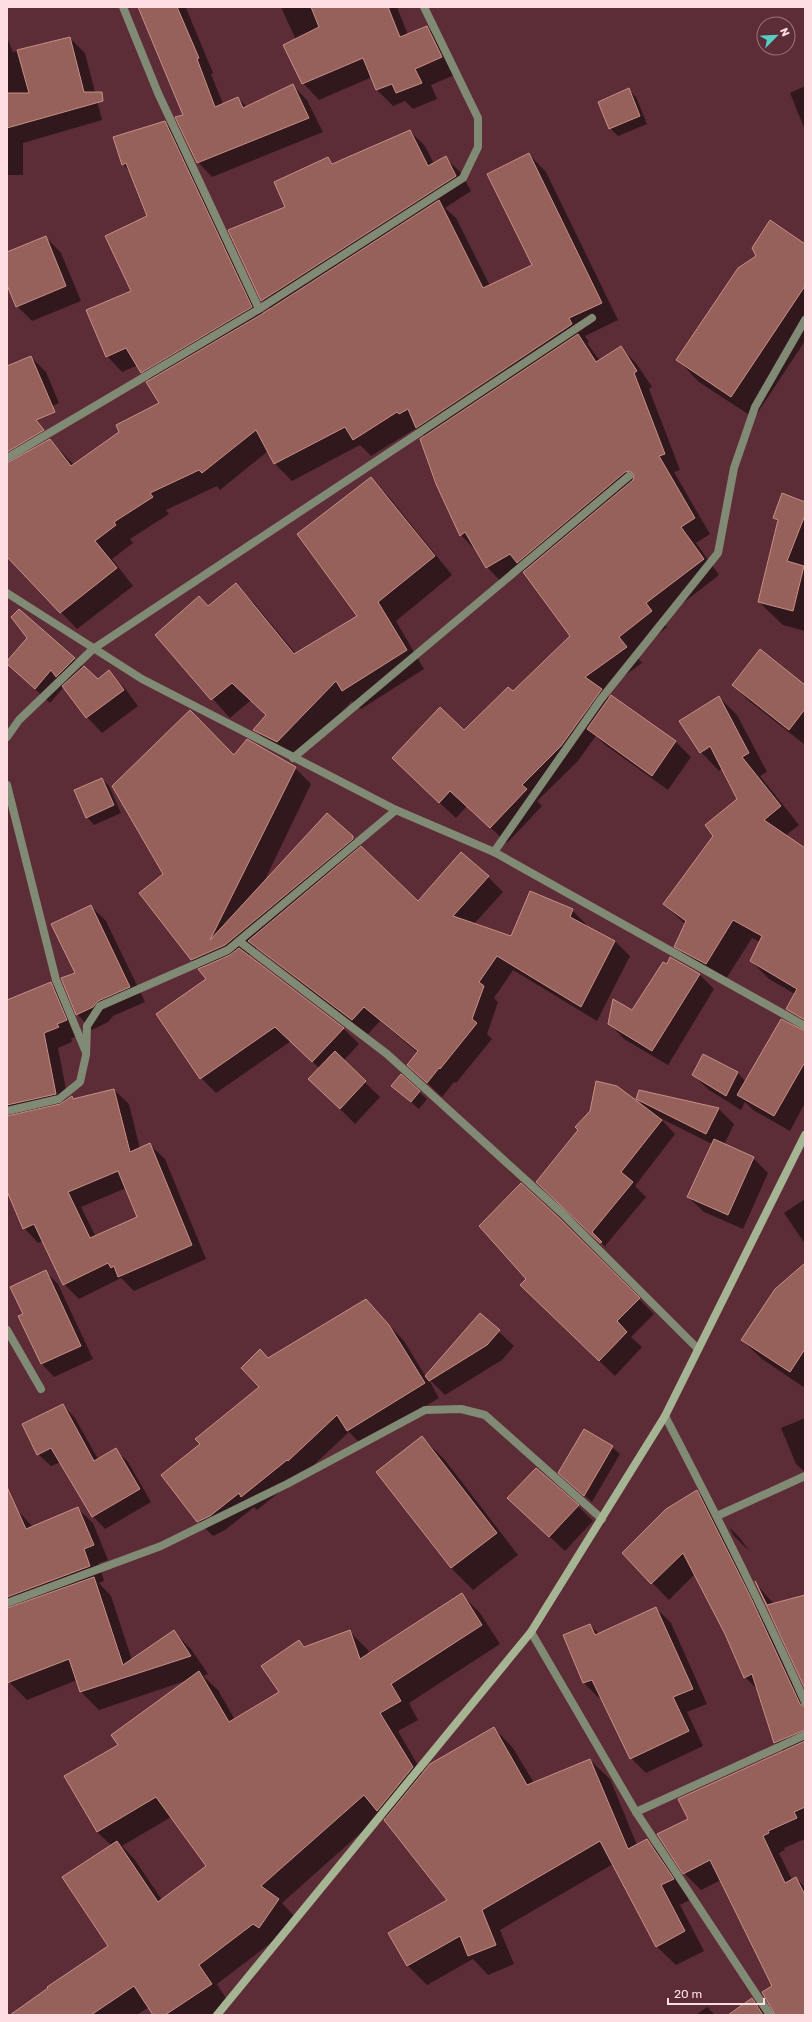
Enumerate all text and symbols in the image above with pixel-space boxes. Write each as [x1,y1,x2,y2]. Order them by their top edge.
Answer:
north arrow [756,16,796,56]
text: N [777,26,792,38]
scale bar [668,1980,764,2006]
text: 20 m [674,1987,702,2001]

